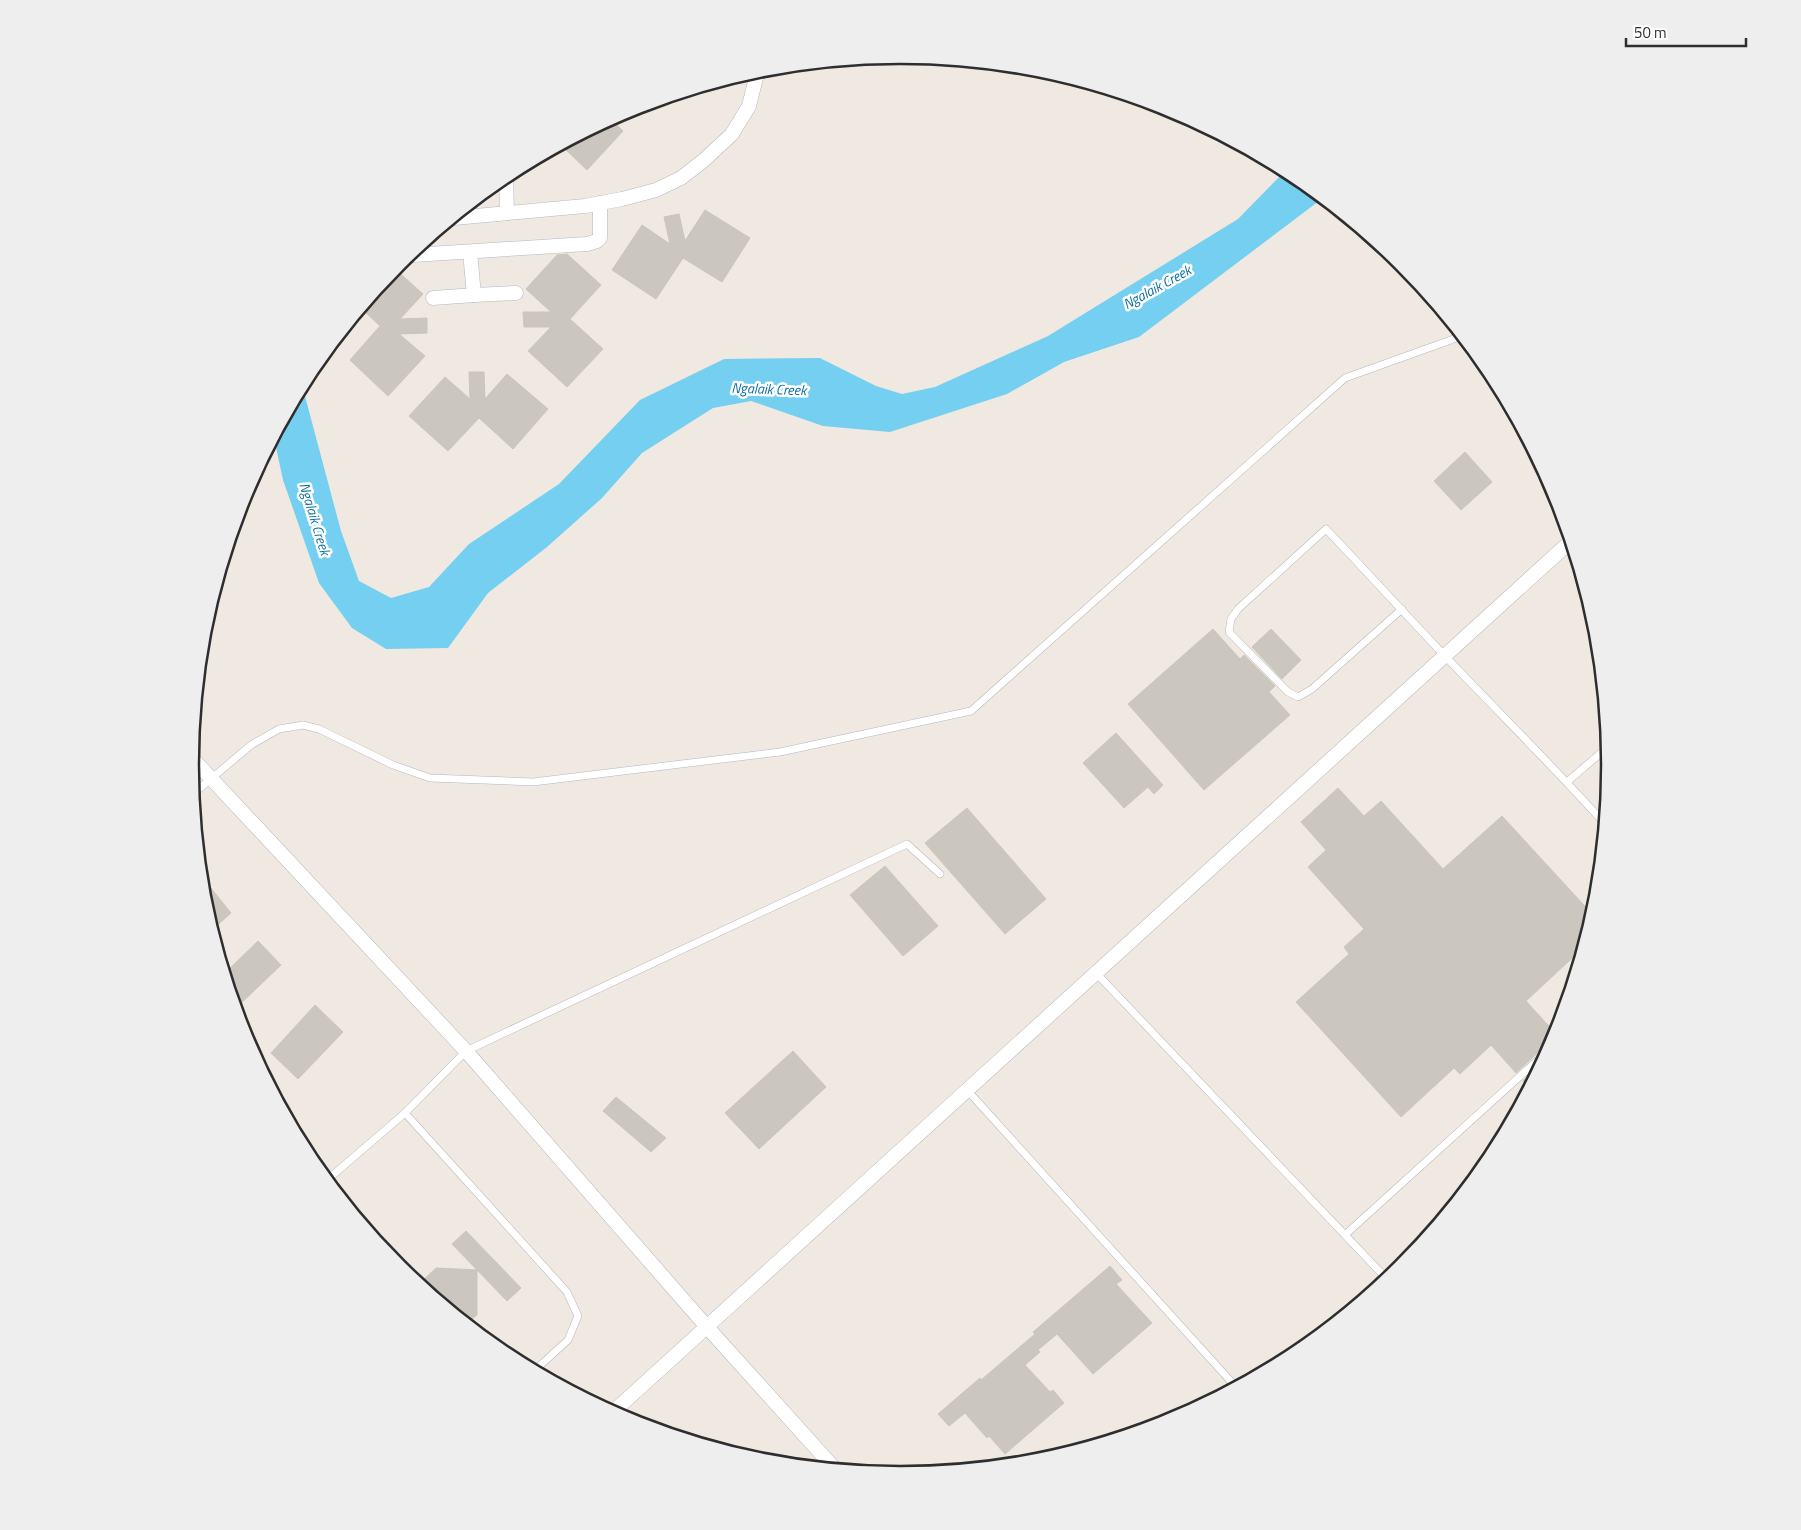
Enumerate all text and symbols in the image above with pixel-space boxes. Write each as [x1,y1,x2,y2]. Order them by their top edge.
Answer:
scale bar [1626,15,1746,47]
text: 50 m [1634,21,1667,44]
water label: Ngalaik Creek [1119,258,1196,314]
water label: Ngalaik Creek [731,377,809,400]
water label: Ngalaik Creek [294,480,337,559]

